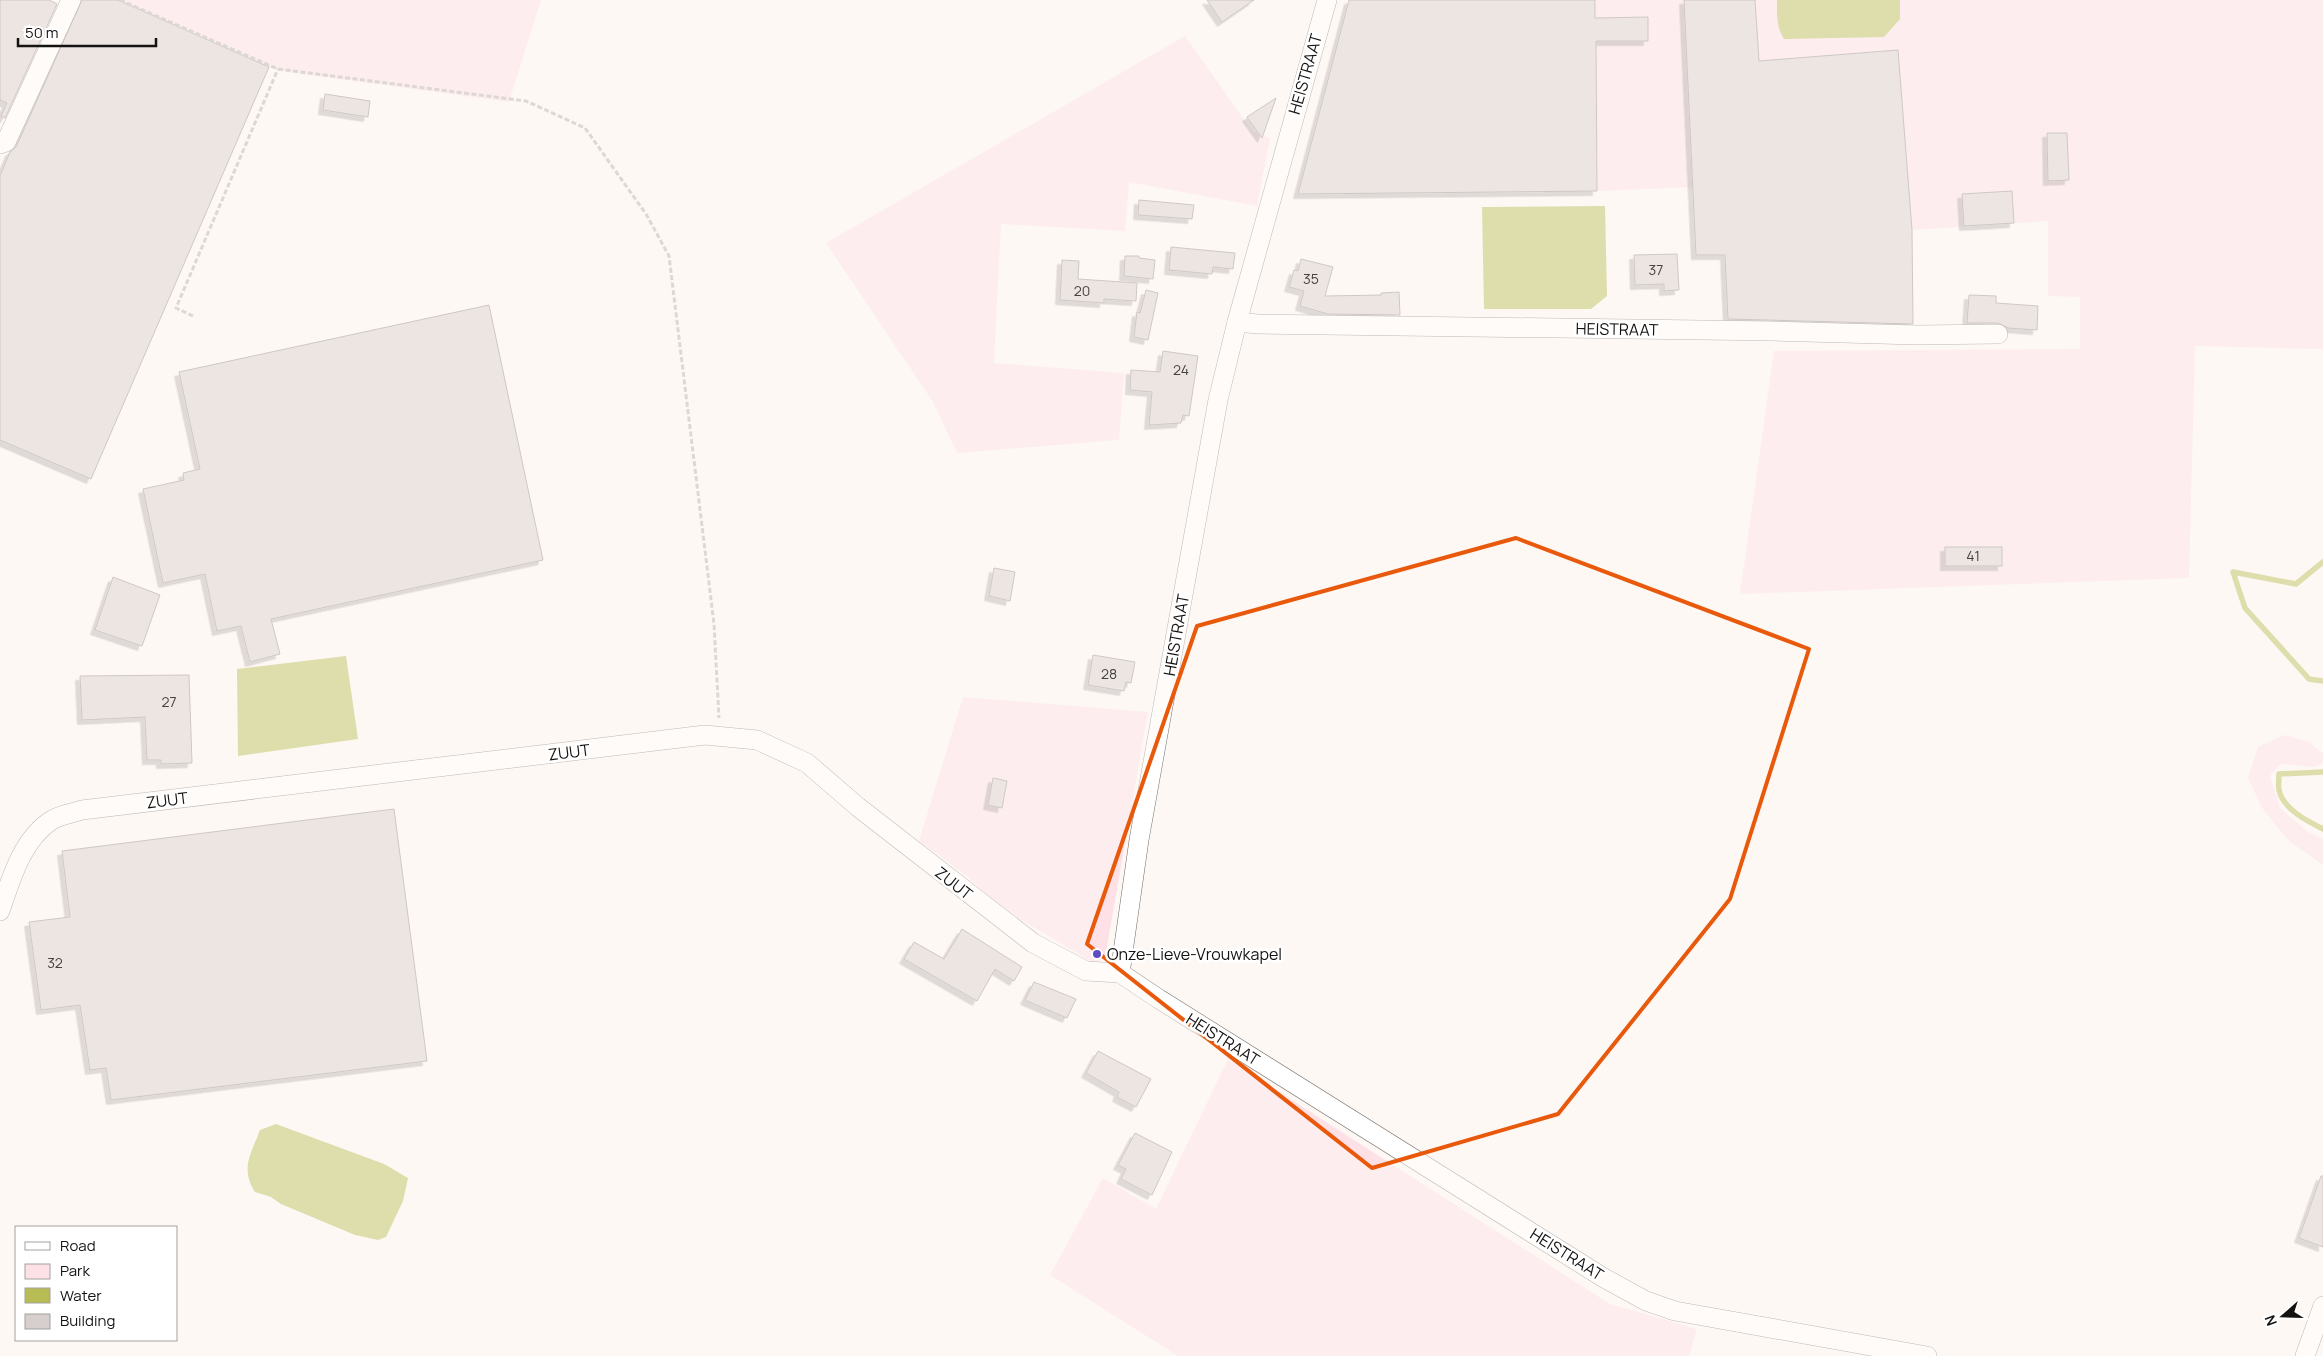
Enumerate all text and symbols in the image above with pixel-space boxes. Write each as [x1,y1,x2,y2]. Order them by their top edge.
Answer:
scale bar [18,15,155,47]
text: 50 m [25,22,59,43]
street label: HEISTRAAT [1283,31,1327,117]
house number: 37 [1649,260,1663,279]
house number: 35 [1303,269,1319,288]
house number: 20 [1074,281,1090,300]
street label: HEISTRAAT [1575,317,1659,341]
house number: 24 [1173,360,1189,379]
house number: 41 [1966,546,1980,565]
street label: HEISTRAAT [1158,592,1194,678]
house number: 28 [1101,664,1117,683]
house number: 27 [161,692,177,711]
street label: ZUUT [547,738,592,765]
street label: ZUUT [145,786,190,813]
street label: ZUUT [931,861,978,905]
place label: Onze-Lieve-Vrouwkapel [1107,943,1282,965]
marker: Onze-Lieve-Vrouwkapel [1091,948,1103,960]
house number: 32 [47,953,63,972]
street label: HEISTRAAT [1182,1008,1264,1070]
street label: HEISTRAAT [1526,1223,1608,1285]
legend [15,1226,178,1341]
text: Road [60,1235,96,1256]
text: Park [60,1260,90,1281]
text: Water [60,1285,102,1306]
north arrow [2258,1291,2308,1341]
text: Building [60,1310,115,1331]
text: N [2260,1313,2281,1329]

